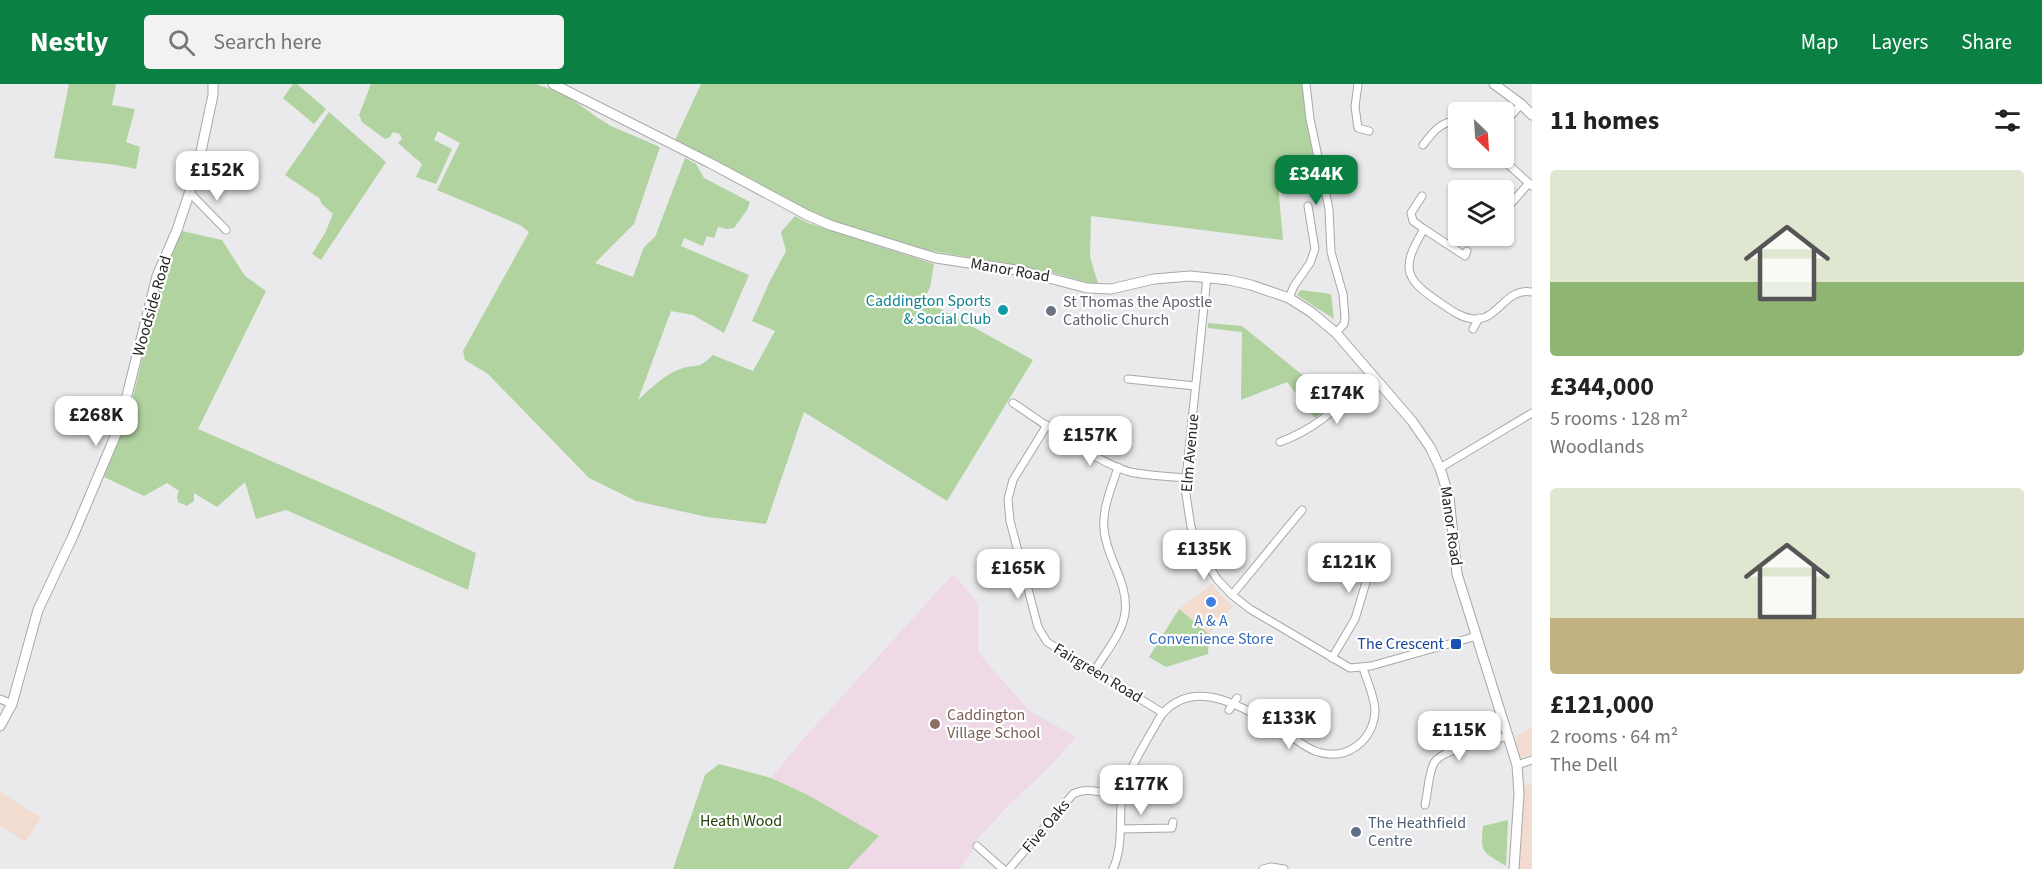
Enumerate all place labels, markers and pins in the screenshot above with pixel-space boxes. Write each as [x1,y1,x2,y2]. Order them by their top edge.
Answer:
pin: £152K [175,151,259,202]
pin: £344K [1274,155,1358,206]
place label: Caddington Sports & Social Club [866,290,991,330]
place label: St Thomas the Apostle Catholic Church [1063,291,1212,331]
marker: Caddington Sports & Social Club [996,303,1010,317]
marker: St Thomas the Apostle Catholic Church [1044,304,1058,318]
pin: £174K [1295,374,1379,425]
pin: £268K [54,396,138,447]
pin: £157K [1048,416,1132,467]
pin: £135K [1162,530,1246,581]
pin: £121K [1307,543,1391,594]
pin: £165K [976,549,1060,600]
marker: A & A Convenience Store [1204,595,1218,609]
place label: A & A Convenience Store [1149,610,1273,650]
place label: The Crescent [1357,633,1445,655]
marker: The Crescent [1449,637,1463,651]
pin: £133K [1247,699,1331,750]
place label: Caddington Village School [947,704,1040,744]
pin: £115K [1417,711,1501,762]
marker: Caddington Village School [928,717,942,731]
pin: £177K [1099,765,1183,816]
place label: The Heathfield Centre [1368,812,1466,852]
marker: The Heathfield Centre [1349,825,1363,839]

